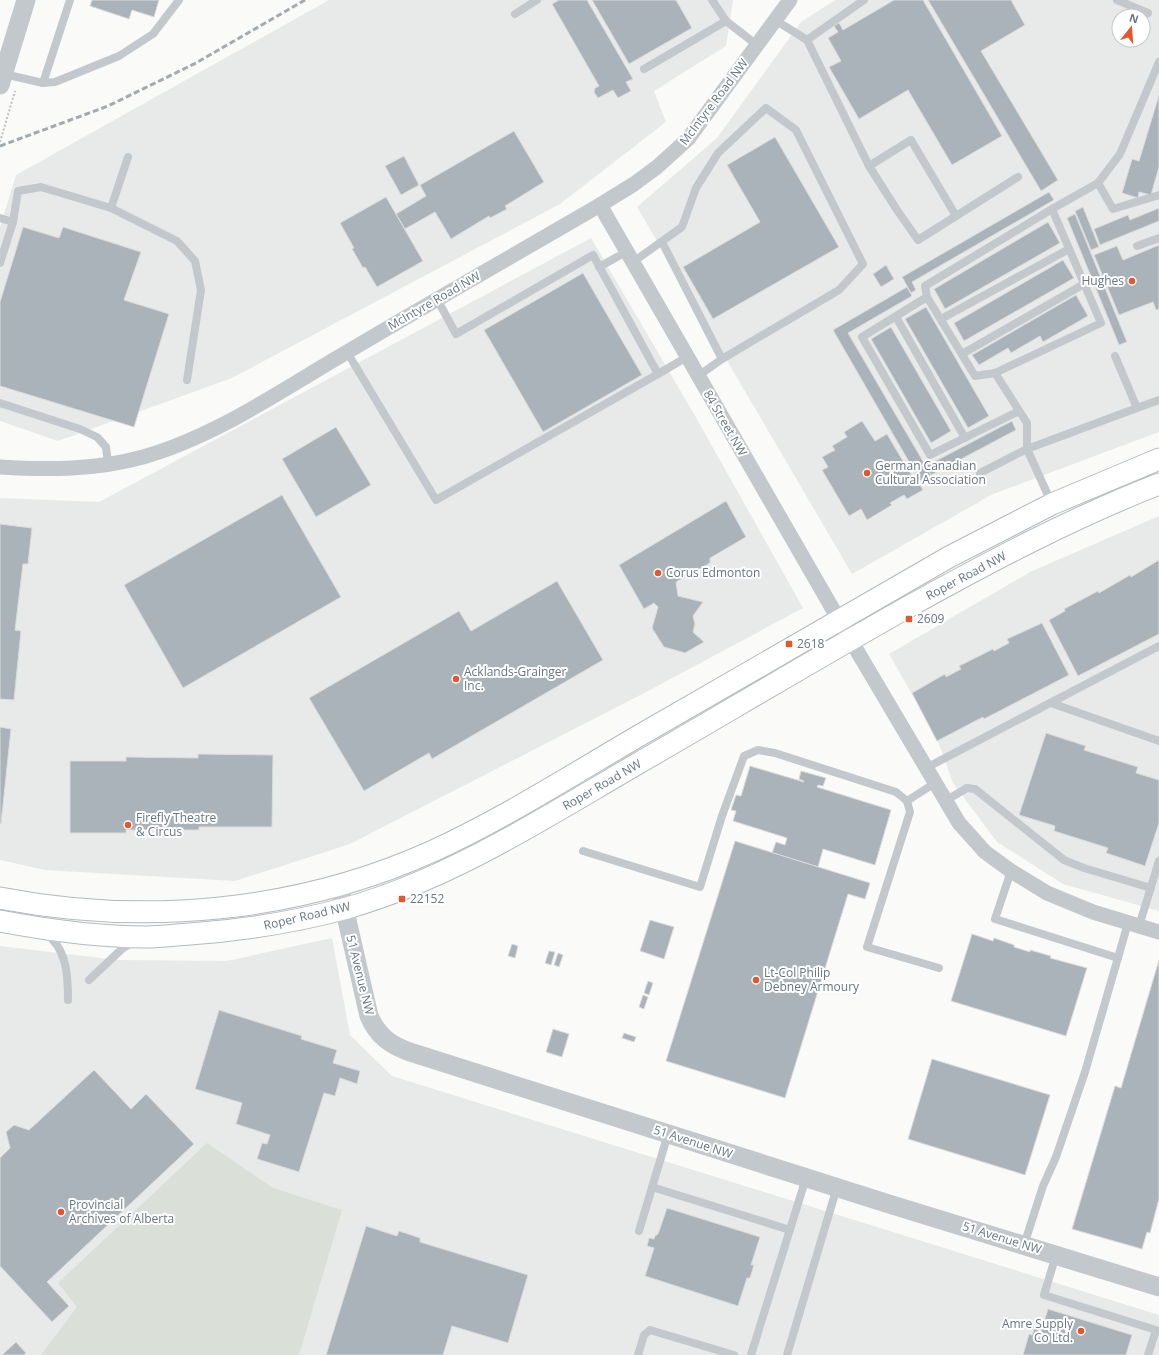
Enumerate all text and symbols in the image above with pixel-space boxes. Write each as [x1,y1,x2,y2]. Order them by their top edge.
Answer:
north arrow [1111,8,1151,48]
text: N [1128,9,1141,26]
street label: McIntyre Road NW [675,55,752,148]
street label: McIntyre Road NW [384,267,483,334]
place label: Hughes [1081,272,1124,289]
marker: Hughes [1127,276,1137,286]
street label: 84 Street NW [700,387,751,459]
place label: German Canadian Cultural Association [875,457,986,488]
marker: German Canadian Cultural Association [862,468,872,478]
street label: Roper Road NW [923,547,1009,604]
place label: Corus Edmonton [666,564,760,581]
marker: Corus Edmonton [653,568,663,578]
place label: 2609 [917,610,945,627]
marker: 2609 [904,614,914,624]
place label: 2618 [797,635,825,652]
marker: 2618 [784,639,794,649]
place label: Acklands-Grainger Inc. [464,663,567,694]
marker: Acklands-Grainger Inc. [451,674,461,684]
street label: Roper Road NW [559,755,644,814]
place label: Firefly Theatre & Circus [136,809,217,840]
marker: Firefly Theatre & Circus [123,820,133,830]
place label: 22152 [410,890,444,907]
marker: 22152 [397,894,407,904]
street label: Roper Road NW [262,897,352,934]
street label: 51 Avenue NW [342,933,379,1017]
place label: Lt-Col Philip Debney Armoury [764,964,860,995]
marker: Lt-Col Philip Debney Armoury [751,975,761,985]
street label: 51 Avenue NW [652,1121,735,1162]
place label: Provincial Archives of Alberta [69,1196,174,1227]
marker: Provincial Archives of Alberta [56,1207,66,1217]
street label: 51 Avenue NW [961,1217,1044,1258]
place label: Amre Supply Co Ltd. [1002,1315,1074,1346]
marker: Amre Supply Co Ltd. [1076,1326,1086,1336]

